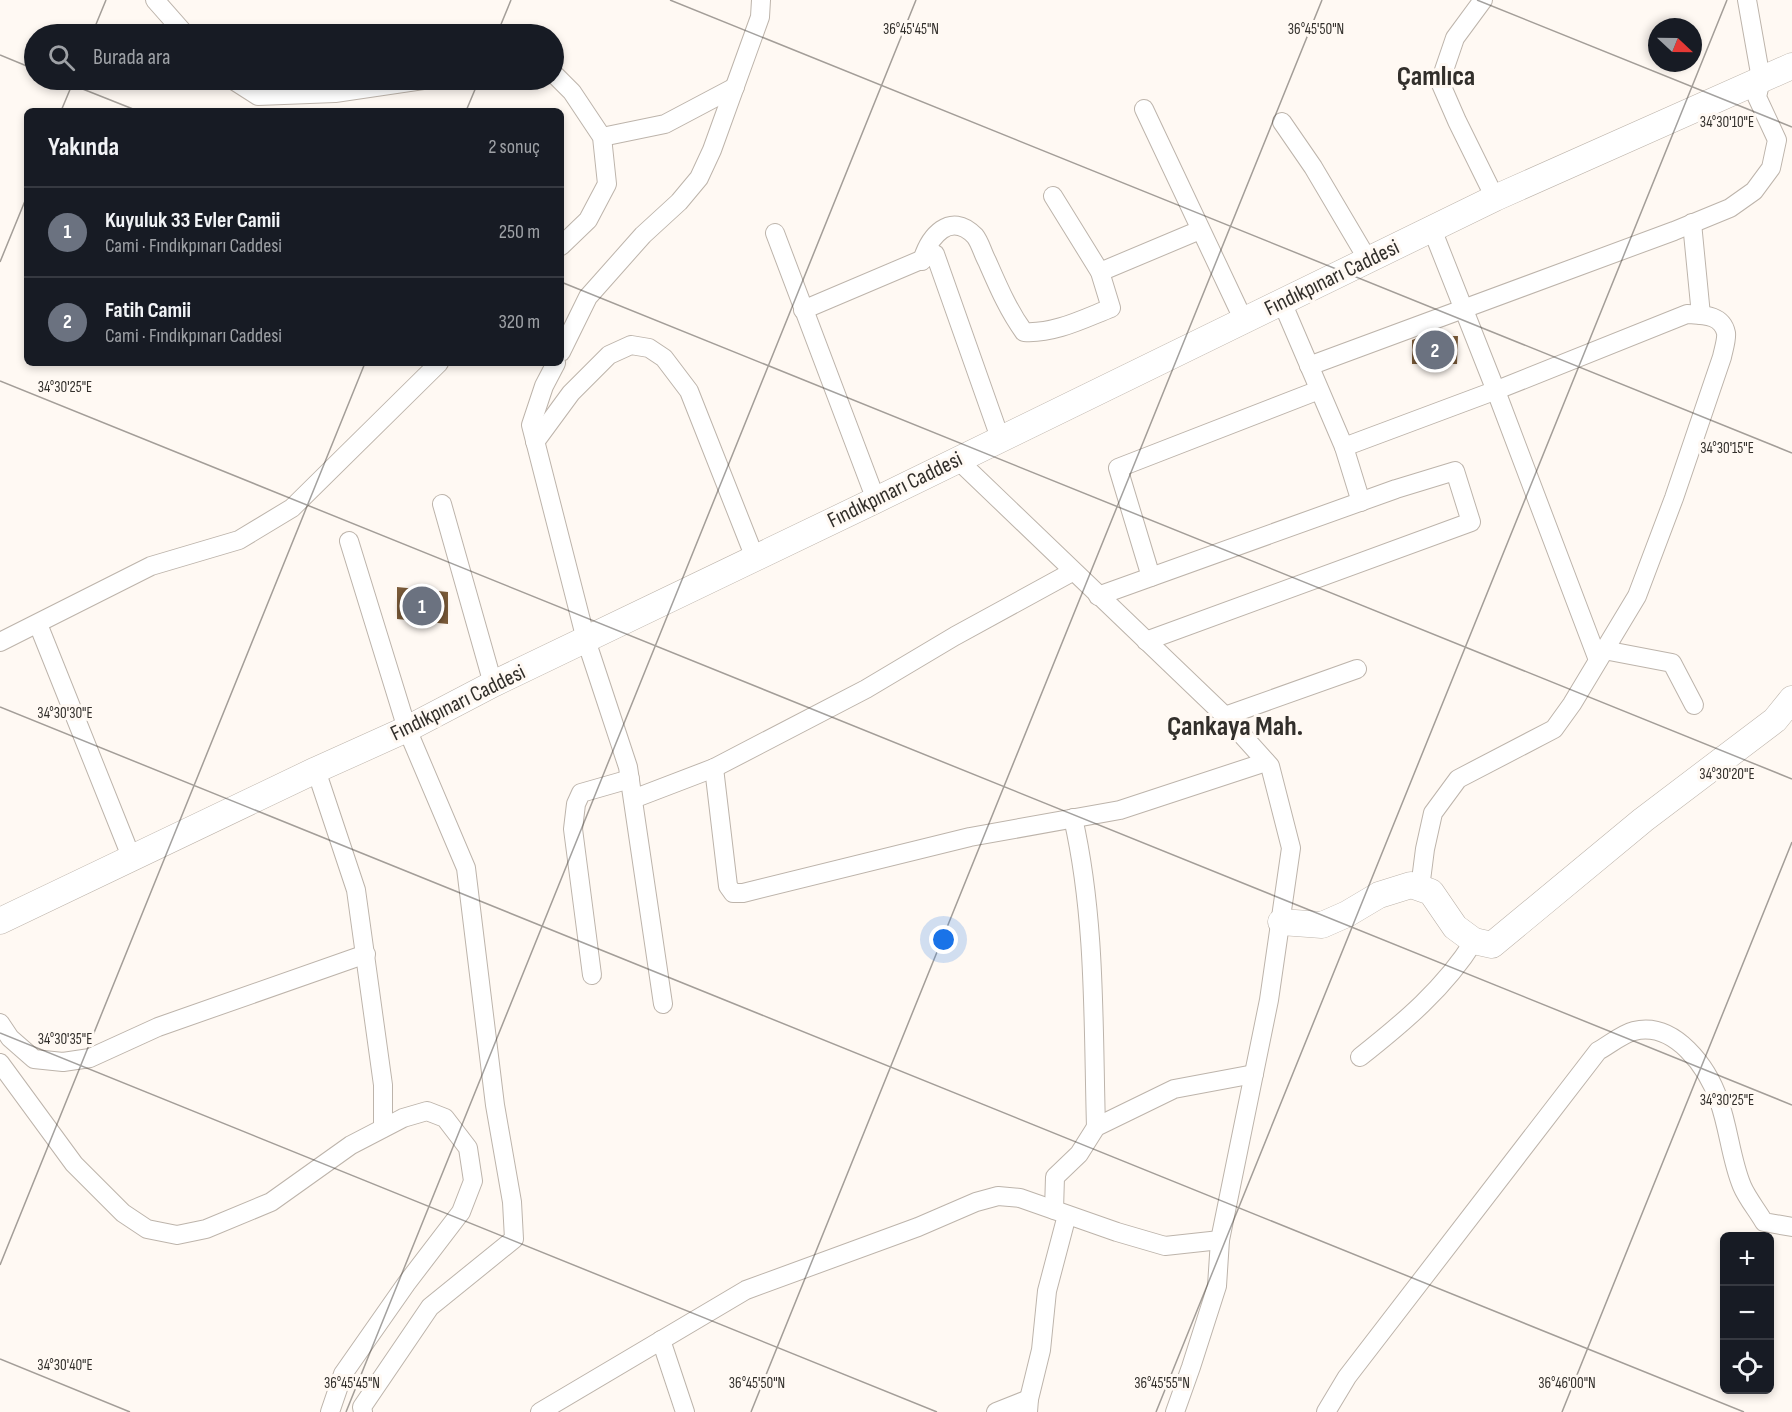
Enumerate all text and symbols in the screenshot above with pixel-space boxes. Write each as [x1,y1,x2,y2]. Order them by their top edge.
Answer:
north arrow [1648,18,1702,72]
text: 36°45'45"N [883,20,939,39]
text: 36°45'50"N [1288,20,1344,39]
search box [24,24,564,90]
icon: search [45,41,78,74]
text: Burada ara [93,44,170,71]
district label: Çamlıca [1397,60,1475,93]
text: 34°30'10"E [1700,113,1754,132]
text: Yakında [48,132,119,163]
text: 2 sonuç [488,135,540,159]
text: Kuyuluk 33 Evler Camii [105,207,280,234]
text: 1 [64,220,71,244]
text: 250 m [499,220,540,244]
text: Cami · Fındıkpınarı Caddesi [105,234,282,258]
street label: Fındıkpınarı Caddesi [1260,234,1404,322]
text: Fatih Camii [105,297,191,324]
text: 2 [63,310,72,334]
text: 320 m [498,310,540,334]
text: Cami · Fındıkpınarı Caddesi [105,324,282,348]
pin: 2 [1416,328,1454,372]
text: 34°30'25"E [38,378,92,397]
text: 34°30'15"E [1700,439,1754,458]
street label: Fındıkpınarı Caddesi [823,446,967,534]
pin: 1 [402,584,442,628]
street label: Fındıkpınarı Caddesi [386,659,530,747]
text: 34°30'30"E [37,704,93,723]
district label: Çankaya Mah. [1167,710,1303,743]
text: 34°30'20"E [1699,765,1755,784]
your location [929,925,958,954]
text: 34°30'35"E [38,1030,92,1049]
text: 34°30'25"E [1700,1091,1754,1110]
map controls [1720,1232,1774,1394]
button: + [1720,1232,1774,1286]
button: − [1720,1286,1774,1340]
button: locate [1720,1340,1774,1394]
text: 34°30'40"E [37,1356,93,1375]
text: 36°45'45"N [324,1374,380,1393]
text: 36°45'50"N [729,1374,785,1393]
text: 36°45'55"N [1134,1374,1190,1393]
text: 36°46'00"N [1538,1374,1596,1393]

